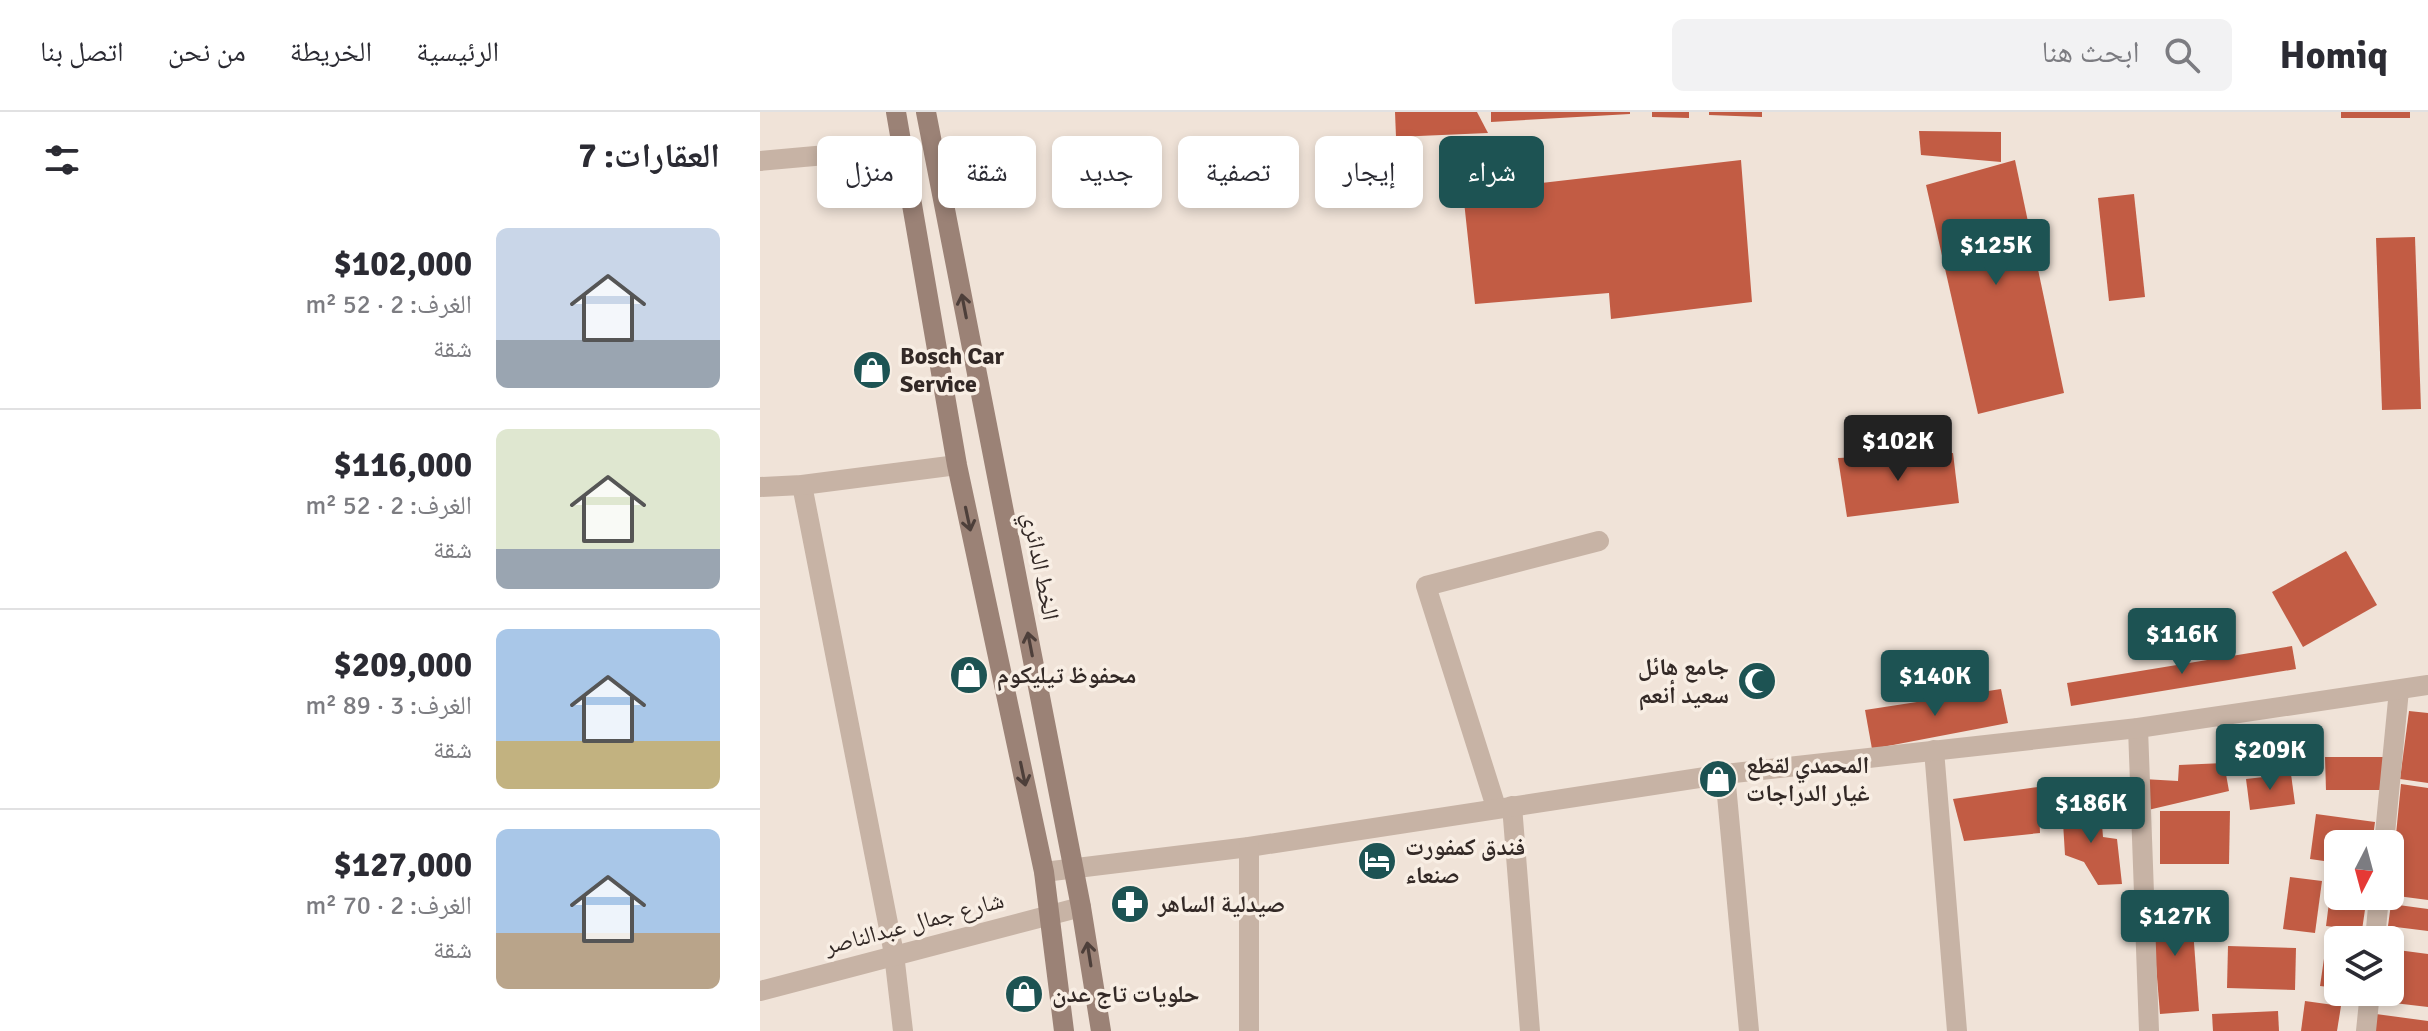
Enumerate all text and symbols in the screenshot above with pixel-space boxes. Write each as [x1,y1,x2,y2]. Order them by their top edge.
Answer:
search box [1672,19,2232,91]
text: Homiq [2280,32,2388,79]
icon: search [2160,33,2204,77]
text: ابحث هنا [2041,34,2140,71]
text: اتصل بنا [40,35,124,69]
text: من نحن [168,35,246,69]
text: الخريطة [290,35,372,69]
text: الرئيسية [416,35,499,69]
text: العقارات: 7 [578,135,720,177]
chip: منزل [817,136,922,208]
chip: شقة [938,136,1036,208]
chip: جديد [1052,136,1162,208]
chip: تصفية [1178,136,1299,208]
chip: إيجار [1315,136,1423,208]
chip: شراء [1439,136,1544,208]
icon: filters [40,138,84,182]
pin: $125K [1940,219,2052,287]
text: $125K [1960,229,2032,261]
text: $102,000 [333,243,472,285]
icon: home [560,260,656,356]
text: الغرف: 2 · 52 m² [305,289,472,321]
one-way arrow [955,294,970,319]
text: شقة [433,333,472,365]
place label: Bosch Car Service [900,341,1005,399]
shop icon: Bosch Car Service [851,349,893,391]
pin: $102K [1842,415,1954,483]
text: $102K [1862,425,1934,457]
text: $116,000 [333,444,472,486]
icon: home [560,461,656,557]
text: الغرف: 2 · 52 m² [305,490,472,522]
one-way arrow [961,506,976,532]
street label: الخط الدائري [1012,509,1066,623]
text: شقة [433,534,472,566]
pin: $116K [2126,608,2238,676]
text: $116K [2146,618,2218,650]
one-way arrow [1022,631,1037,657]
text: $209,000 [333,644,472,686]
pin: $140K [1879,650,1991,718]
place label: جامع هائل سعيد أنعم [1638,652,1729,711]
shop icon: محفوظ تيليكوم [948,654,990,696]
place label: محفوظ تيليكوم [997,660,1136,692]
mosque icon: جامع هائل سعيد أنعم [1736,660,1778,702]
text: $140K [1899,660,1971,692]
icon: home [560,661,656,757]
text: الغرف: 3 · 89 m² [305,690,472,722]
pin: $209K [2214,724,2326,792]
text: شقة [433,734,472,766]
text: $209K [2234,734,2306,766]
place label: المحمدي لقطع غيار الدراجات [1746,750,1870,808]
shop icon: المحمدي لقطع غيار الدراجات [1697,758,1739,800]
one-way arrow [1016,760,1031,786]
pin: $186K [2035,777,2147,845]
text: $186K [2055,787,2127,819]
north arrow [2324,830,2404,910]
map controls [2324,830,2404,1006]
place label: فندق كمفورت صنعاء [1405,832,1525,890]
hotel icon: فندق كمفورت صنعاء [1356,840,1398,882]
text: $127,000 [333,844,472,886]
icon: home [560,861,656,957]
pharmacy icon: صيدلية الساهر [1109,883,1151,925]
street label: شارع جمال عبدالناصر [820,885,1007,962]
place label: صيدلية الساهر [1157,889,1285,919]
text: الغرف: 2 · 70 m² [305,890,472,922]
pin: $127K [2119,890,2231,958]
text: $127K [2139,900,2211,932]
button: layers [2324,926,2404,1006]
text: شقة [433,934,472,966]
one-way arrow [1081,942,1096,967]
shop icon: حلويات تاج عدن [1003,973,1045,1015]
place label: حلويات تاج عدن [1052,979,1200,1009]

